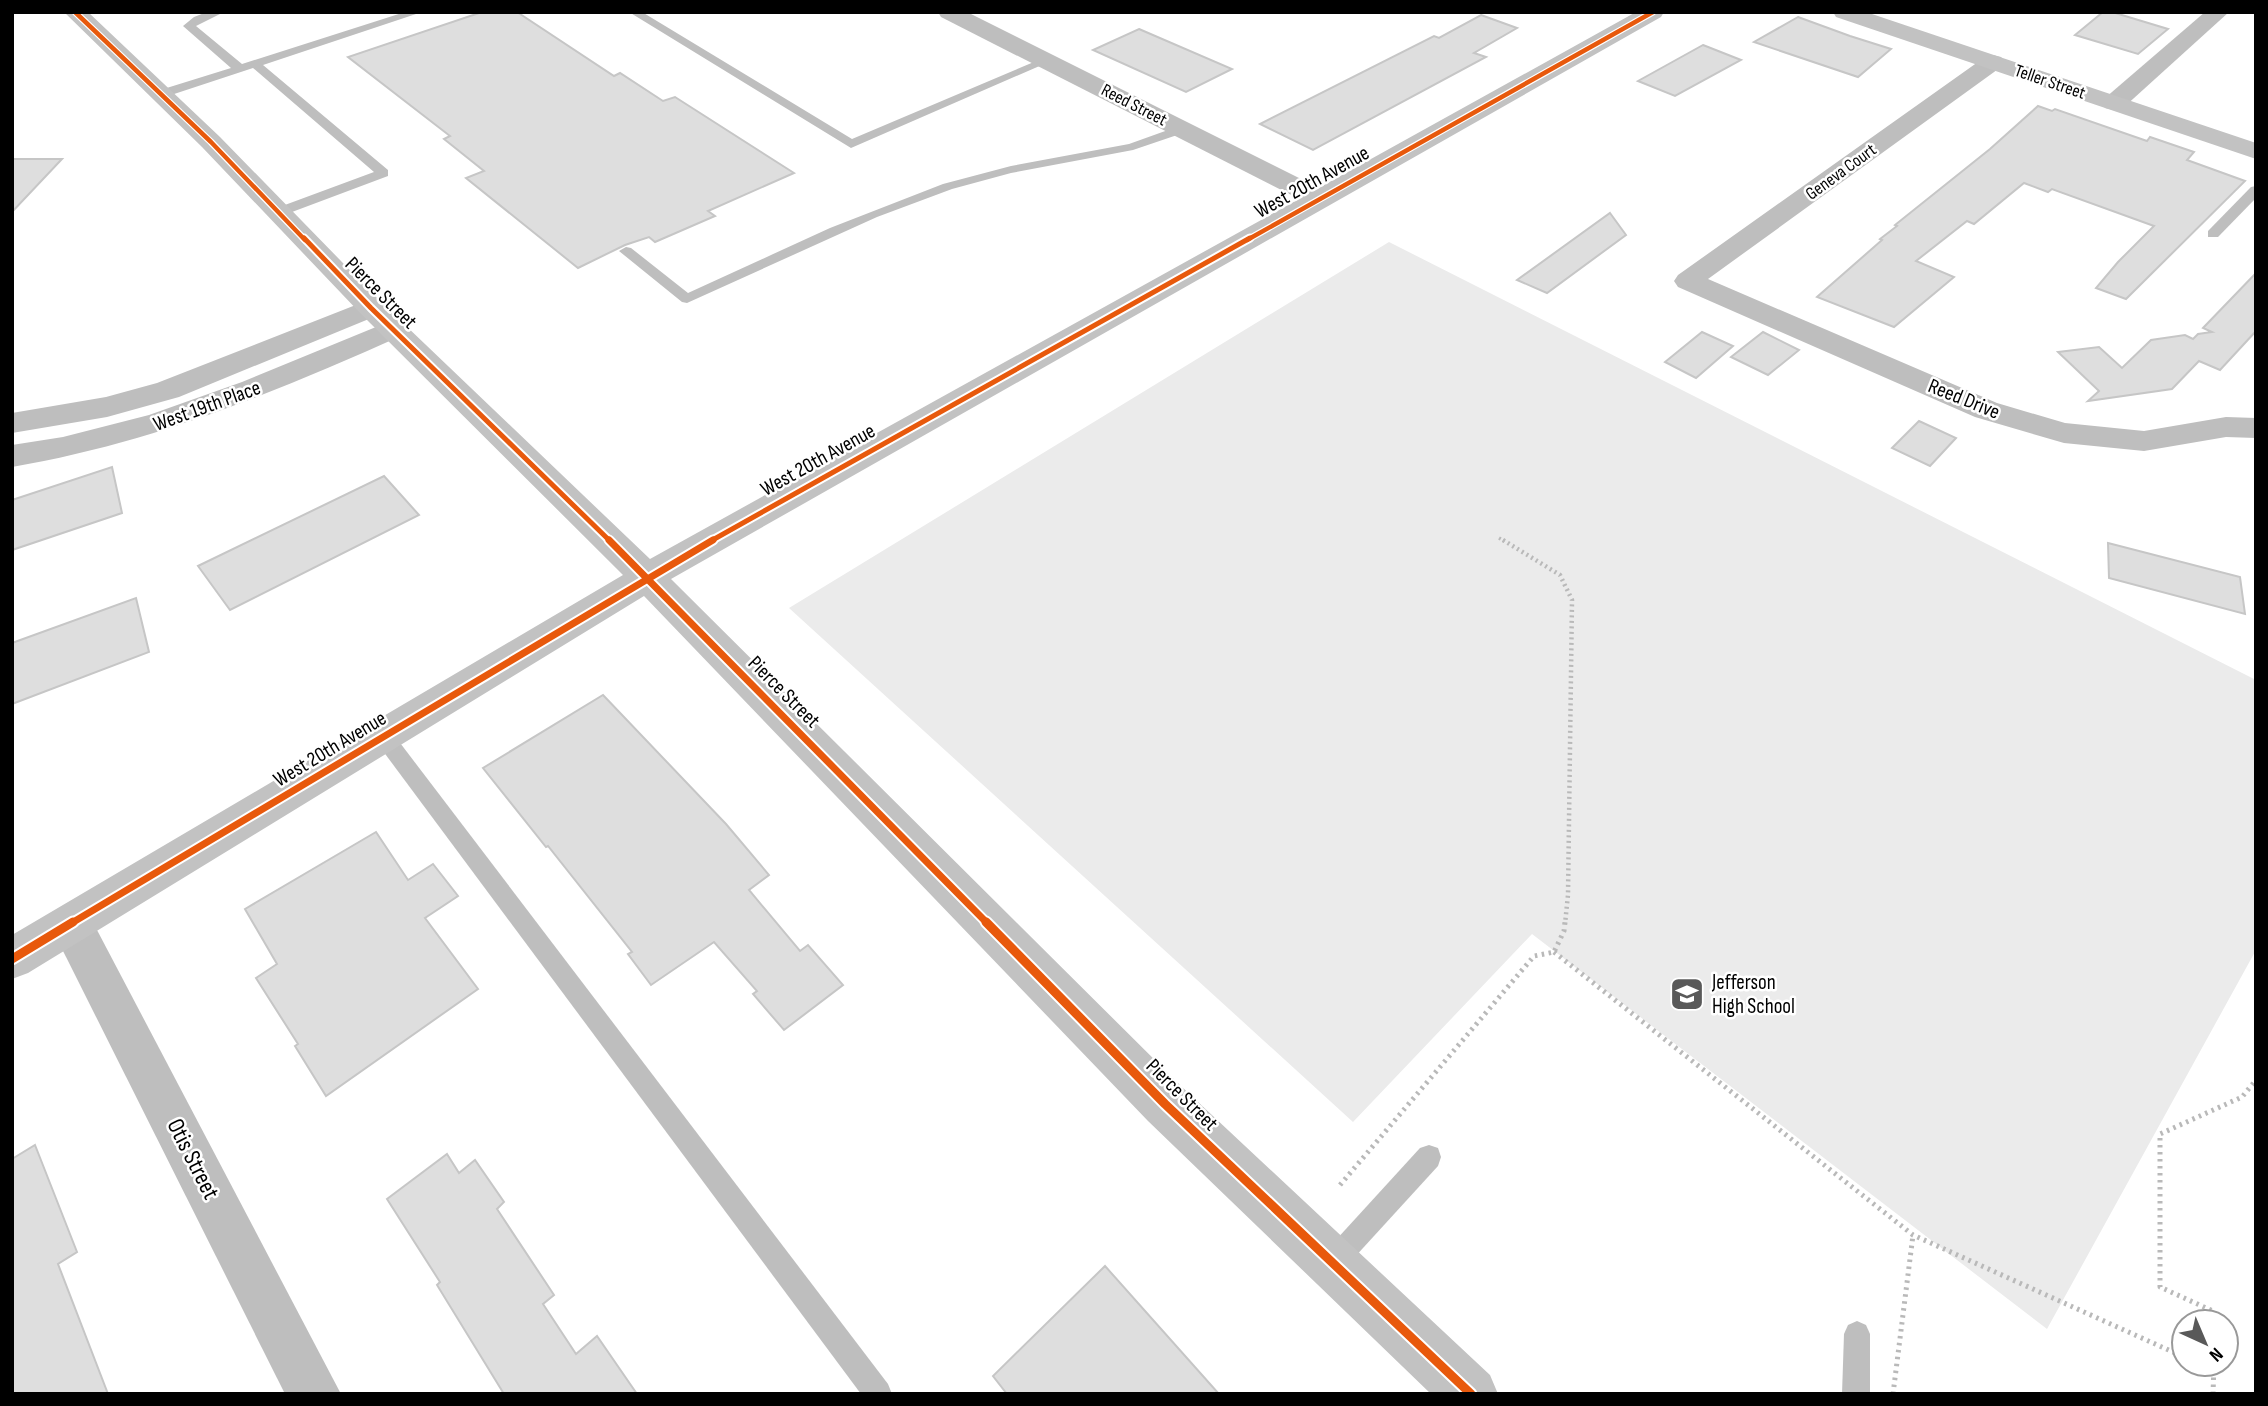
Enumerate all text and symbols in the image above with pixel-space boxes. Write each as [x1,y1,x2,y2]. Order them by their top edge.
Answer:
street label: Teller Street [2012,60,2089,104]
street label: Reed Street [1098,80,1171,131]
street label: Geneva Court [1802,139,1881,205]
street label: West 20th Avenue [1250,140,1374,224]
street label: Pierce Street [340,252,422,334]
street label: Reed Drive [1924,373,2004,425]
street label: West 19th Place [150,375,264,437]
street label: West 20th Avenue [756,418,880,502]
street label: Pierce Street [743,651,825,733]
street label: West 20th Avenue [269,706,391,792]
place label: Jefferson High School [1711,970,1795,1019]
school or university icon: Jefferson High School [1668,975,1706,1013]
street label: Pierce Street [1141,1054,1223,1136]
street label: Otis Street [160,1114,226,1204]
north arrow [2170,1308,2240,1378]
text: N [2204,1342,2227,1366]

